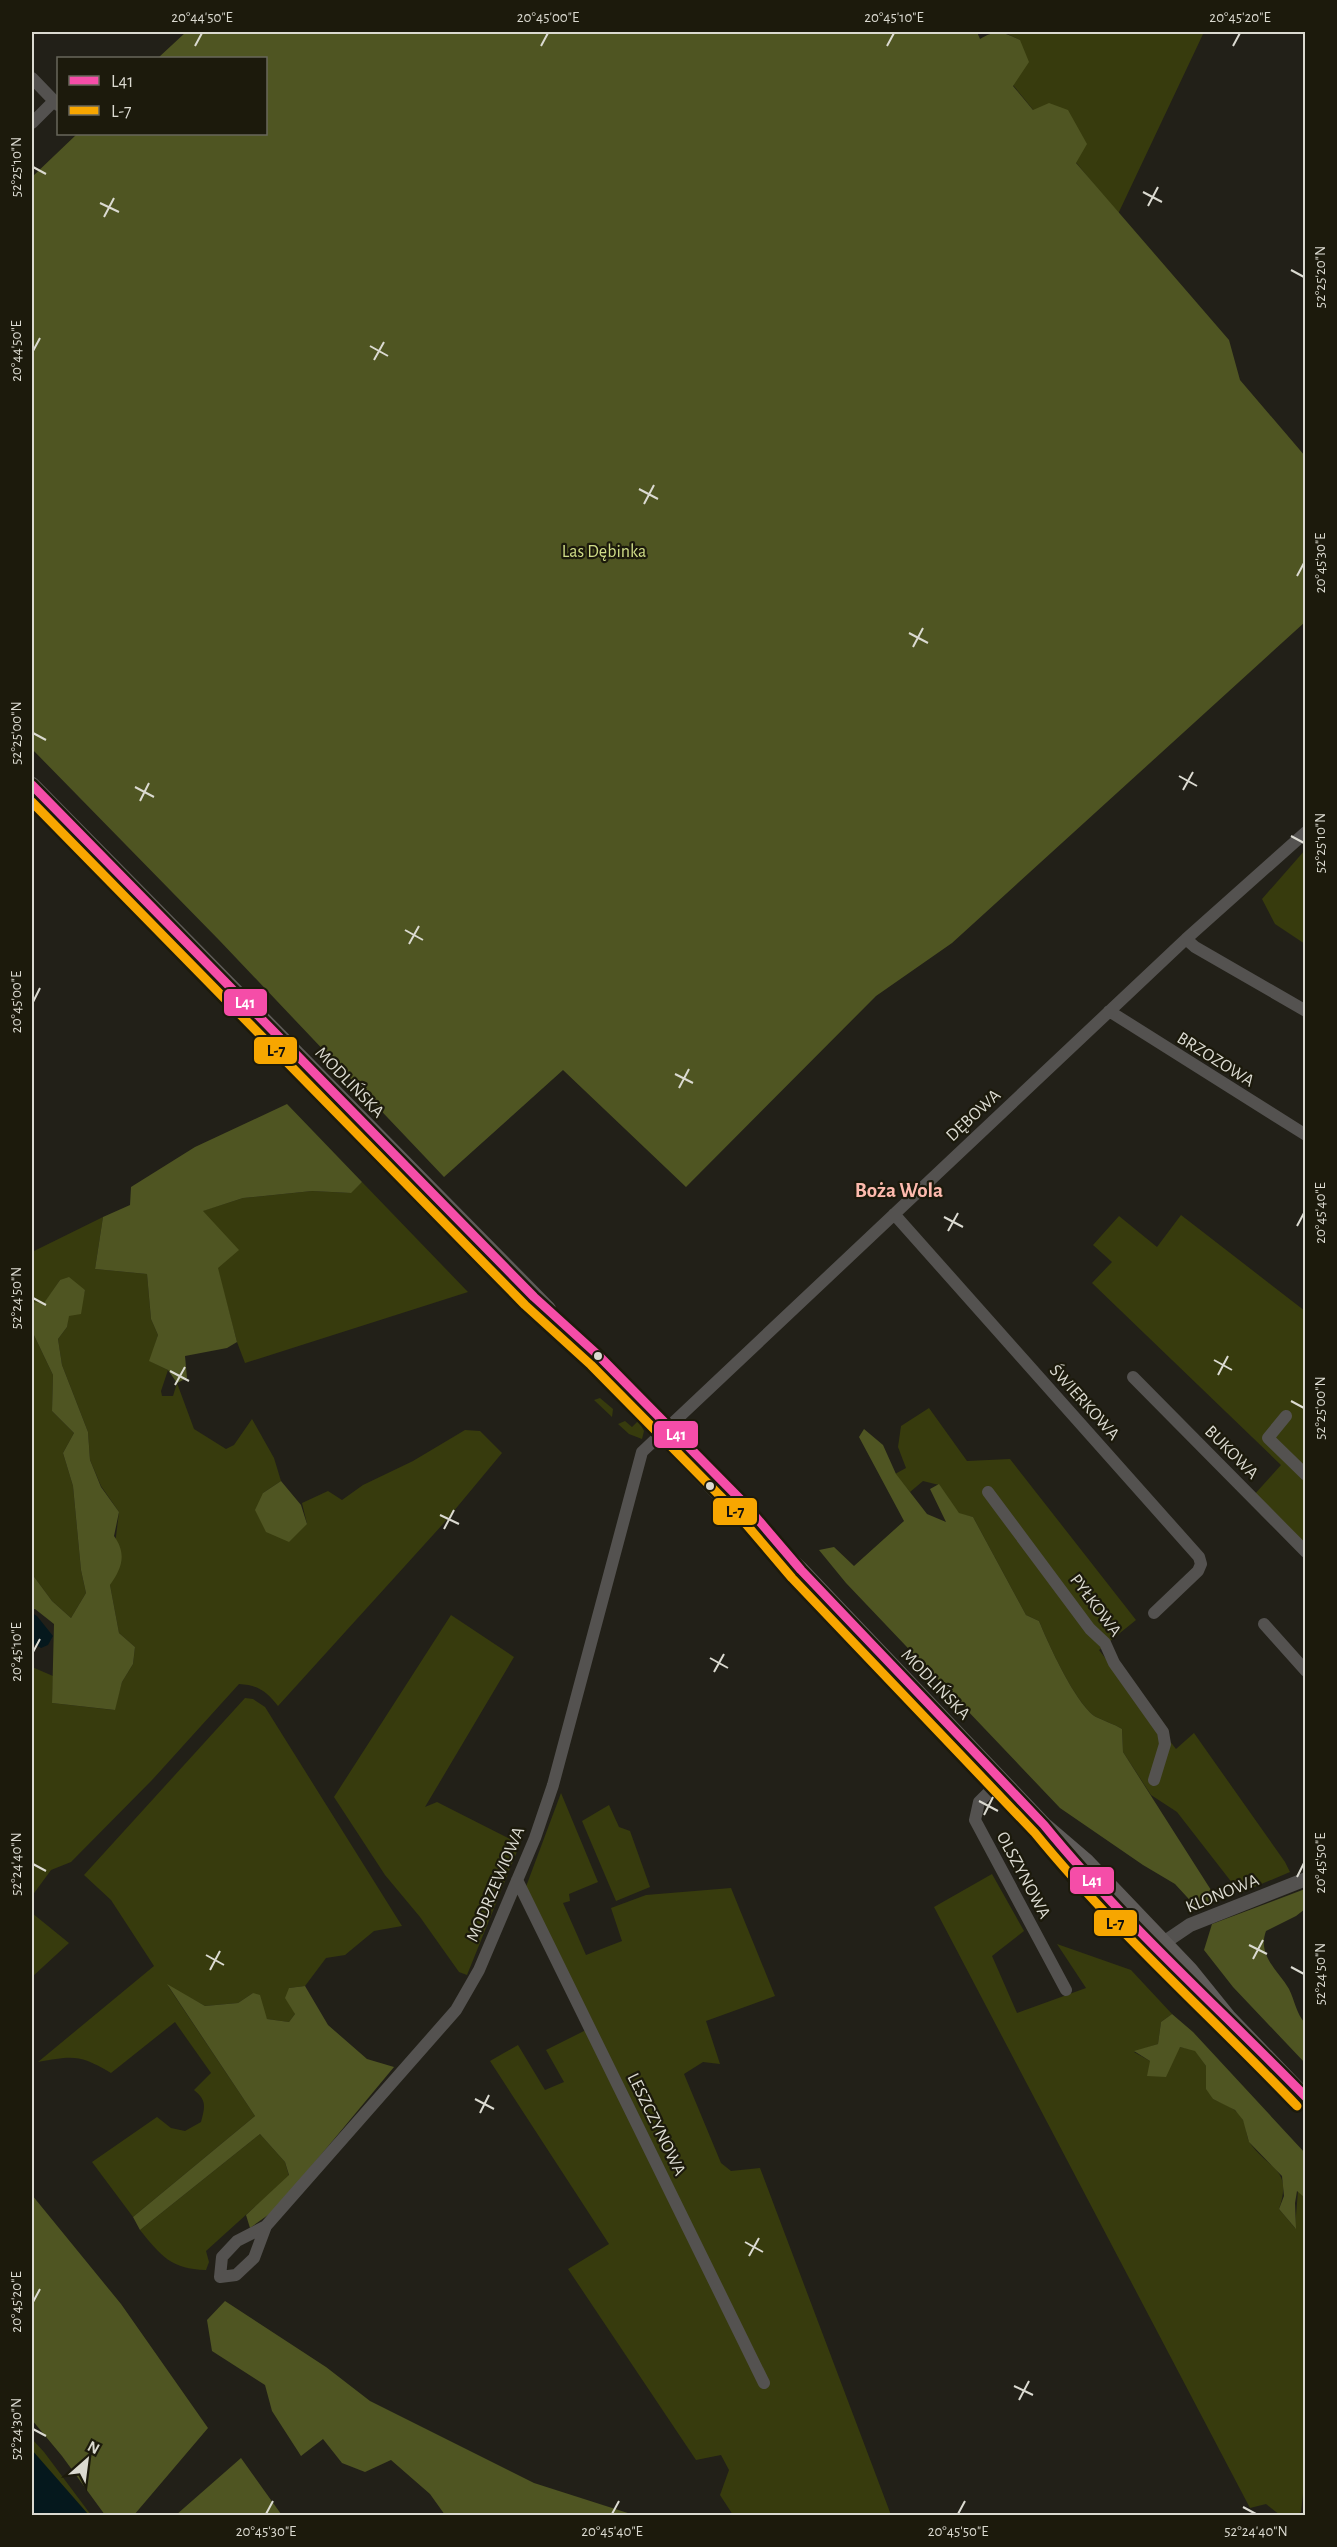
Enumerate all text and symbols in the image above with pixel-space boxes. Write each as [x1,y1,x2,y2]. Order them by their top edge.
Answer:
text: 20°44'50"E [171,10,233,25]
text: 20°45'00"E [517,10,579,25]
text: 20°45'10"E [864,10,924,25]
text: 20°45'20"E [1209,10,1271,25]
legend [57,57,267,135]
text: L41 [111,73,133,91]
text: L-7 [111,103,132,121]
text: 52°25'10"N [9,137,24,197]
text: 52°25'20"N [1313,246,1328,308]
text: 20°44'50"E [9,320,24,382]
text: 20°45'30"E [1313,533,1328,593]
park label: Las Dębinka [562,543,646,561]
text: 52°25'00"N [9,701,24,765]
text: 52°25'10"N [1313,813,1328,873]
text: 20°45'00"E [9,971,24,1033]
line badge: L41 [223,988,268,1017]
text: L41 [235,995,255,1011]
street label: BRZOZOWA [1174,1029,1258,1091]
line badge: L-7 [253,1036,298,1065]
street label: MODLIŃSKA [311,1042,390,1122]
text: L-7 [267,1043,285,1059]
street label: DĘBOWA [943,1086,1005,1145]
district label: Boża Wola [855,1180,943,1201]
text: 20°45'40"E [1313,1182,1328,1244]
text: 52°24'50"N [9,1267,24,1329]
unlabelled marker [592,1350,604,1362]
street label: ŚWIERKOWA [1046,1359,1125,1444]
text: 52°25'00"N [1313,1376,1328,1440]
line badge: L41 [653,1420,699,1449]
street label: BUKOWA [1201,1422,1262,1483]
text: L41 [666,1427,686,1443]
unlabelled marker [704,1480,716,1492]
line badge: L-7 [712,1497,758,1526]
text: L-7 [726,1504,744,1520]
street label: PYŁKOWA [1066,1571,1125,1641]
text: 20°45'10"E [9,1622,24,1682]
street label: MODLIŃSKA [897,1644,976,1724]
street label: MODRZEWIOWA [464,1824,529,1945]
street label: OLSZYNOWA [993,1829,1054,1922]
text: 52°24'40"N [9,1832,24,1896]
text: 20°45'50"E [1313,1833,1328,1893]
line badge: L41 [1069,1866,1115,1895]
street label: KLONOWA [1183,1871,1262,1917]
text: L41 [1082,1873,1102,1889]
line badge: L-7 [1093,1909,1138,1937]
text: L-7 [1106,1916,1124,1932]
text: 52°24'50"N [1313,1943,1328,2005]
street label: LESZCZYNOWA [624,2070,689,2179]
text: 20°45'20"E [9,2271,24,2333]
text: 52°24'30"N [9,2398,24,2460]
north arrow [57,2430,117,2490]
text: N [85,2438,102,2457]
text: 20°45'30"E [236,2524,296,2539]
text: 20°45'40"E [581,2524,643,2539]
text: 20°45'50"E [928,2524,988,2539]
text: 52°24'40"N [1224,2524,1288,2539]

